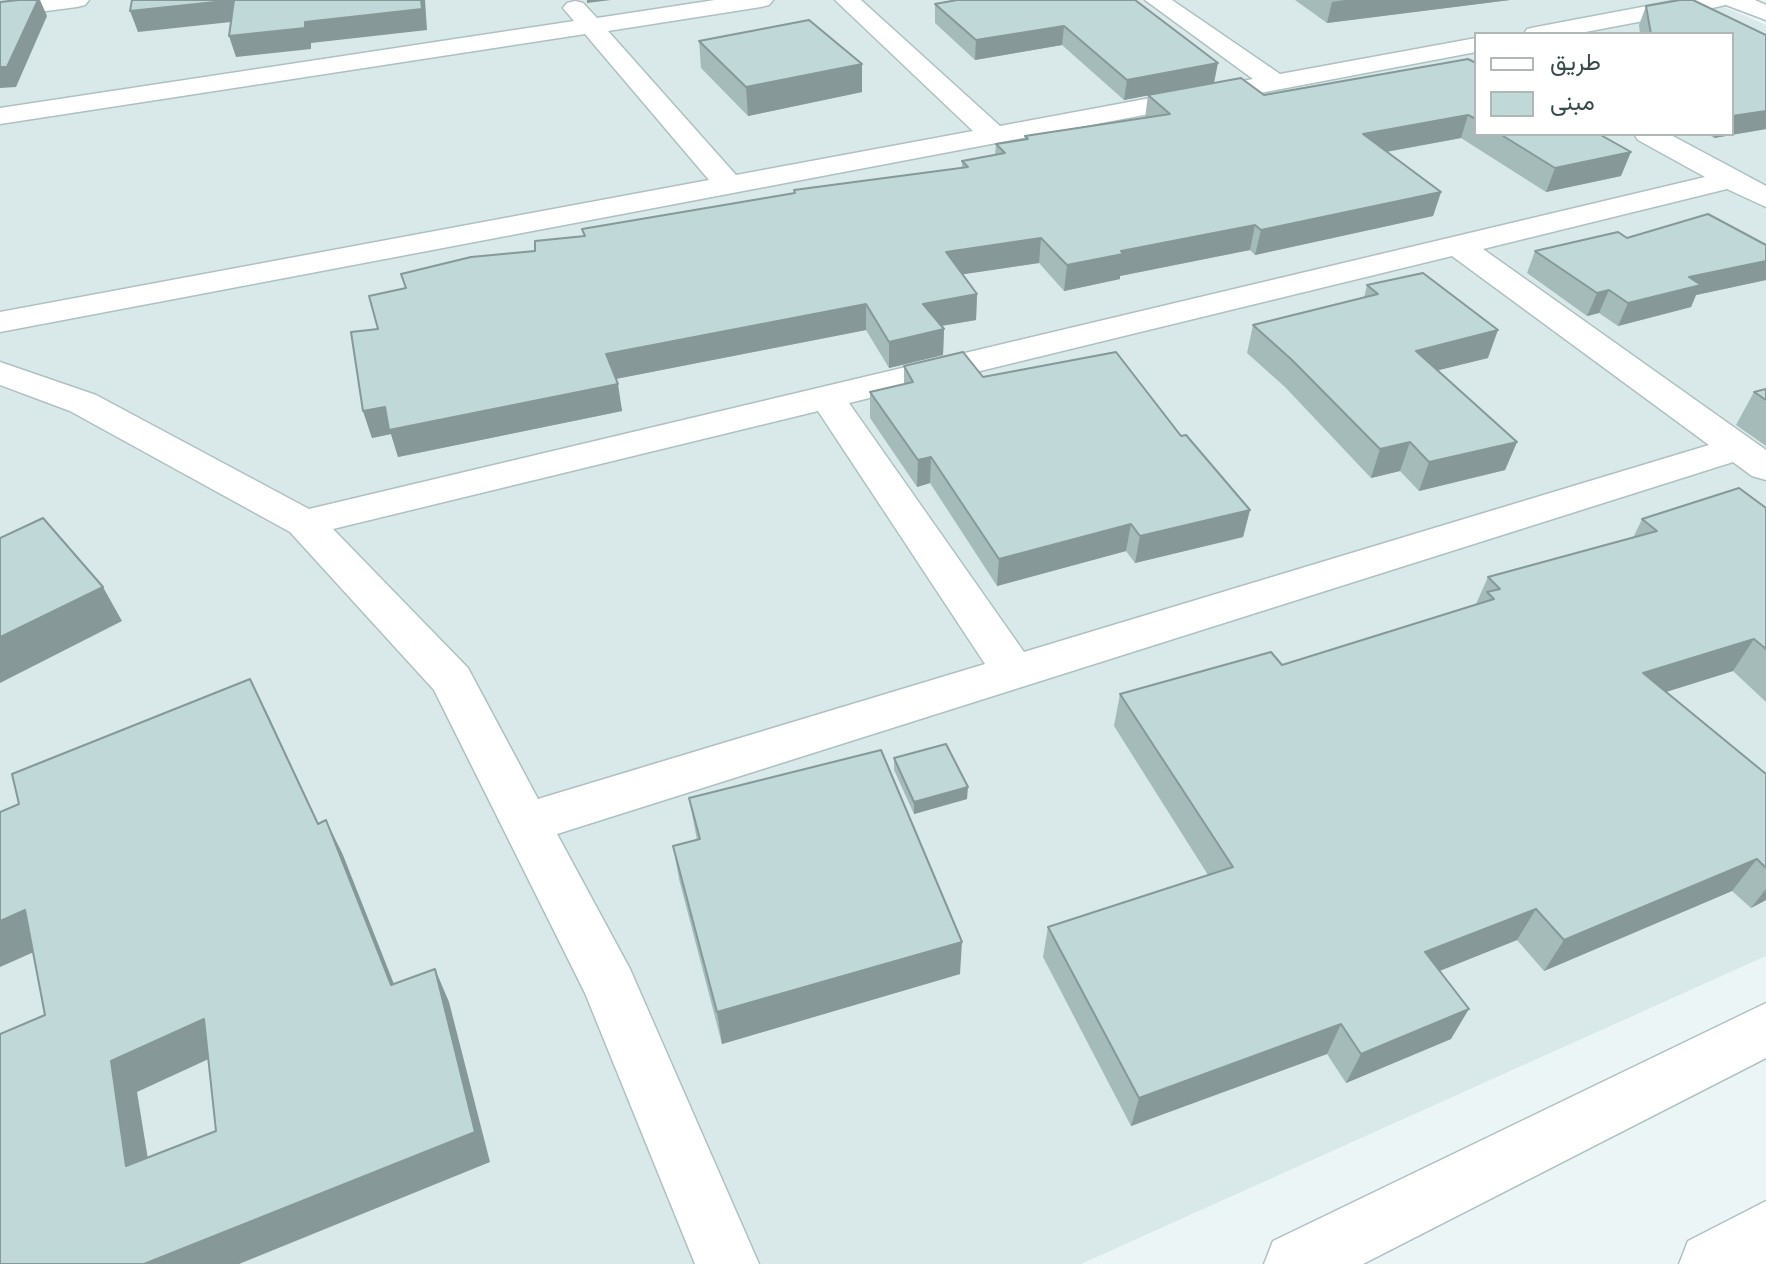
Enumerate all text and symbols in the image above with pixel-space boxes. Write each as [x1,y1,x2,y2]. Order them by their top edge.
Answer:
legend [1474,32,1734,136]
text: طريق [1550,45,1601,77]
text: مبنى [1550,85,1595,117]

